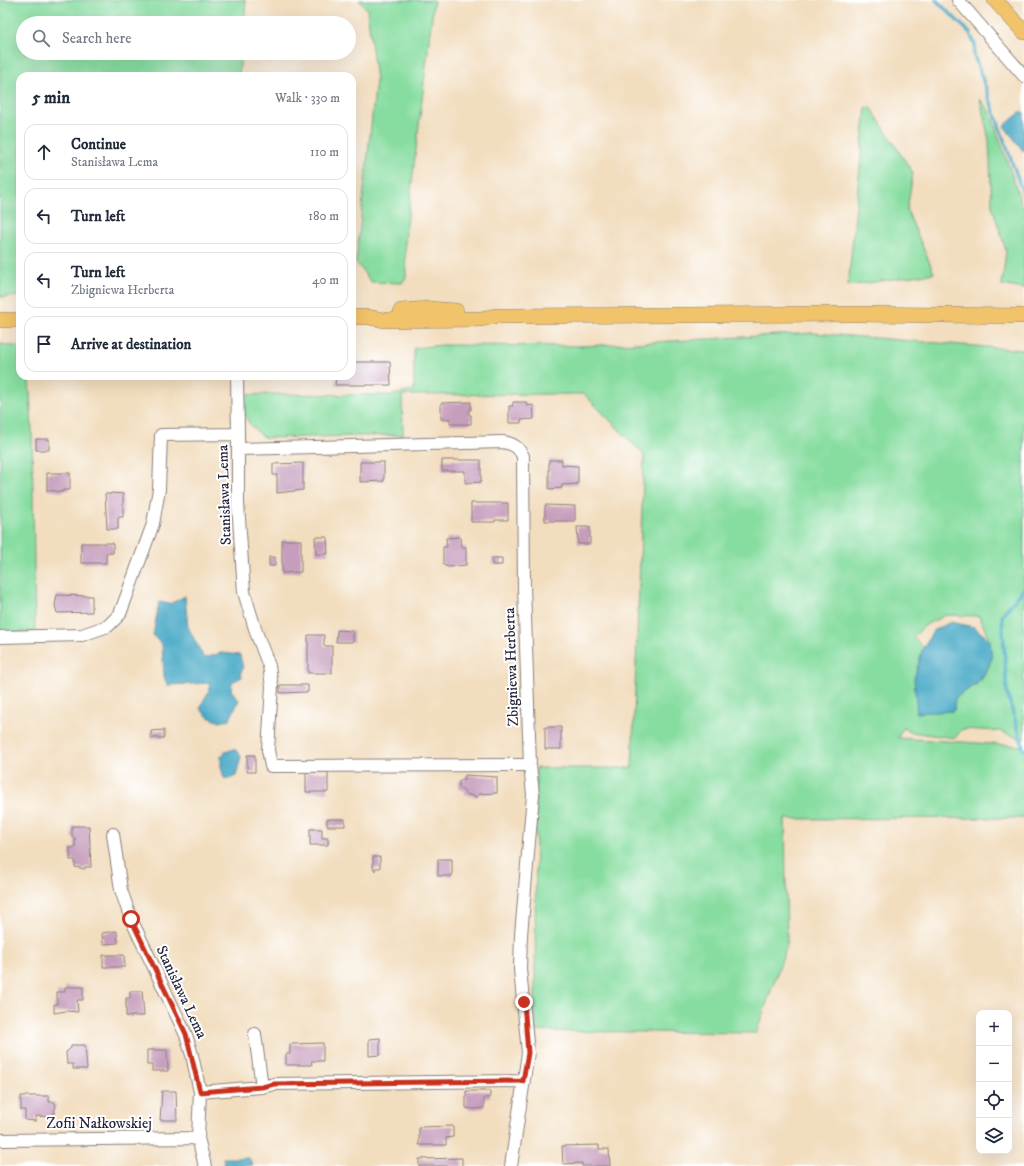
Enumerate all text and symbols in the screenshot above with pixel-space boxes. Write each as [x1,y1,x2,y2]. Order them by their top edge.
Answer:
search box [16,16,356,60]
icon: search [30,27,52,49]
text: Search here [62,29,131,48]
text: 5 min [32,87,70,109]
text: Walk · 330 m [275,90,340,106]
text: Continue [71,135,126,154]
icon: ahead [33,141,55,163]
text: 110 m [310,144,339,160]
text: Stanisława Lema [71,154,158,170]
icon: left [33,205,55,227]
text: Turn left [71,207,125,226]
text: 180 m [308,208,339,224]
text: Turn left [71,263,125,282]
icon: left [33,269,55,291]
text: 40 m [312,272,339,288]
text: Zbigniewa Herberta [71,282,174,298]
icon: arrive [33,333,55,355]
text: Arrive at destination [71,335,191,354]
street label: Stanisława Lema [213,444,236,545]
street label: Zbigniewa Herberta [500,607,523,727]
route start [122,910,140,928]
street label: Stanisława Lema [152,943,212,1042]
route end [515,993,533,1011]
map controls [976,1010,1012,1154]
button: + [976,1010,1012,1046]
button: − [976,1046,1012,1082]
button: locate [976,1082,1012,1118]
street label: Zofii Nałkowskiej [46,1114,152,1133]
button: layers [976,1118,1012,1154]

